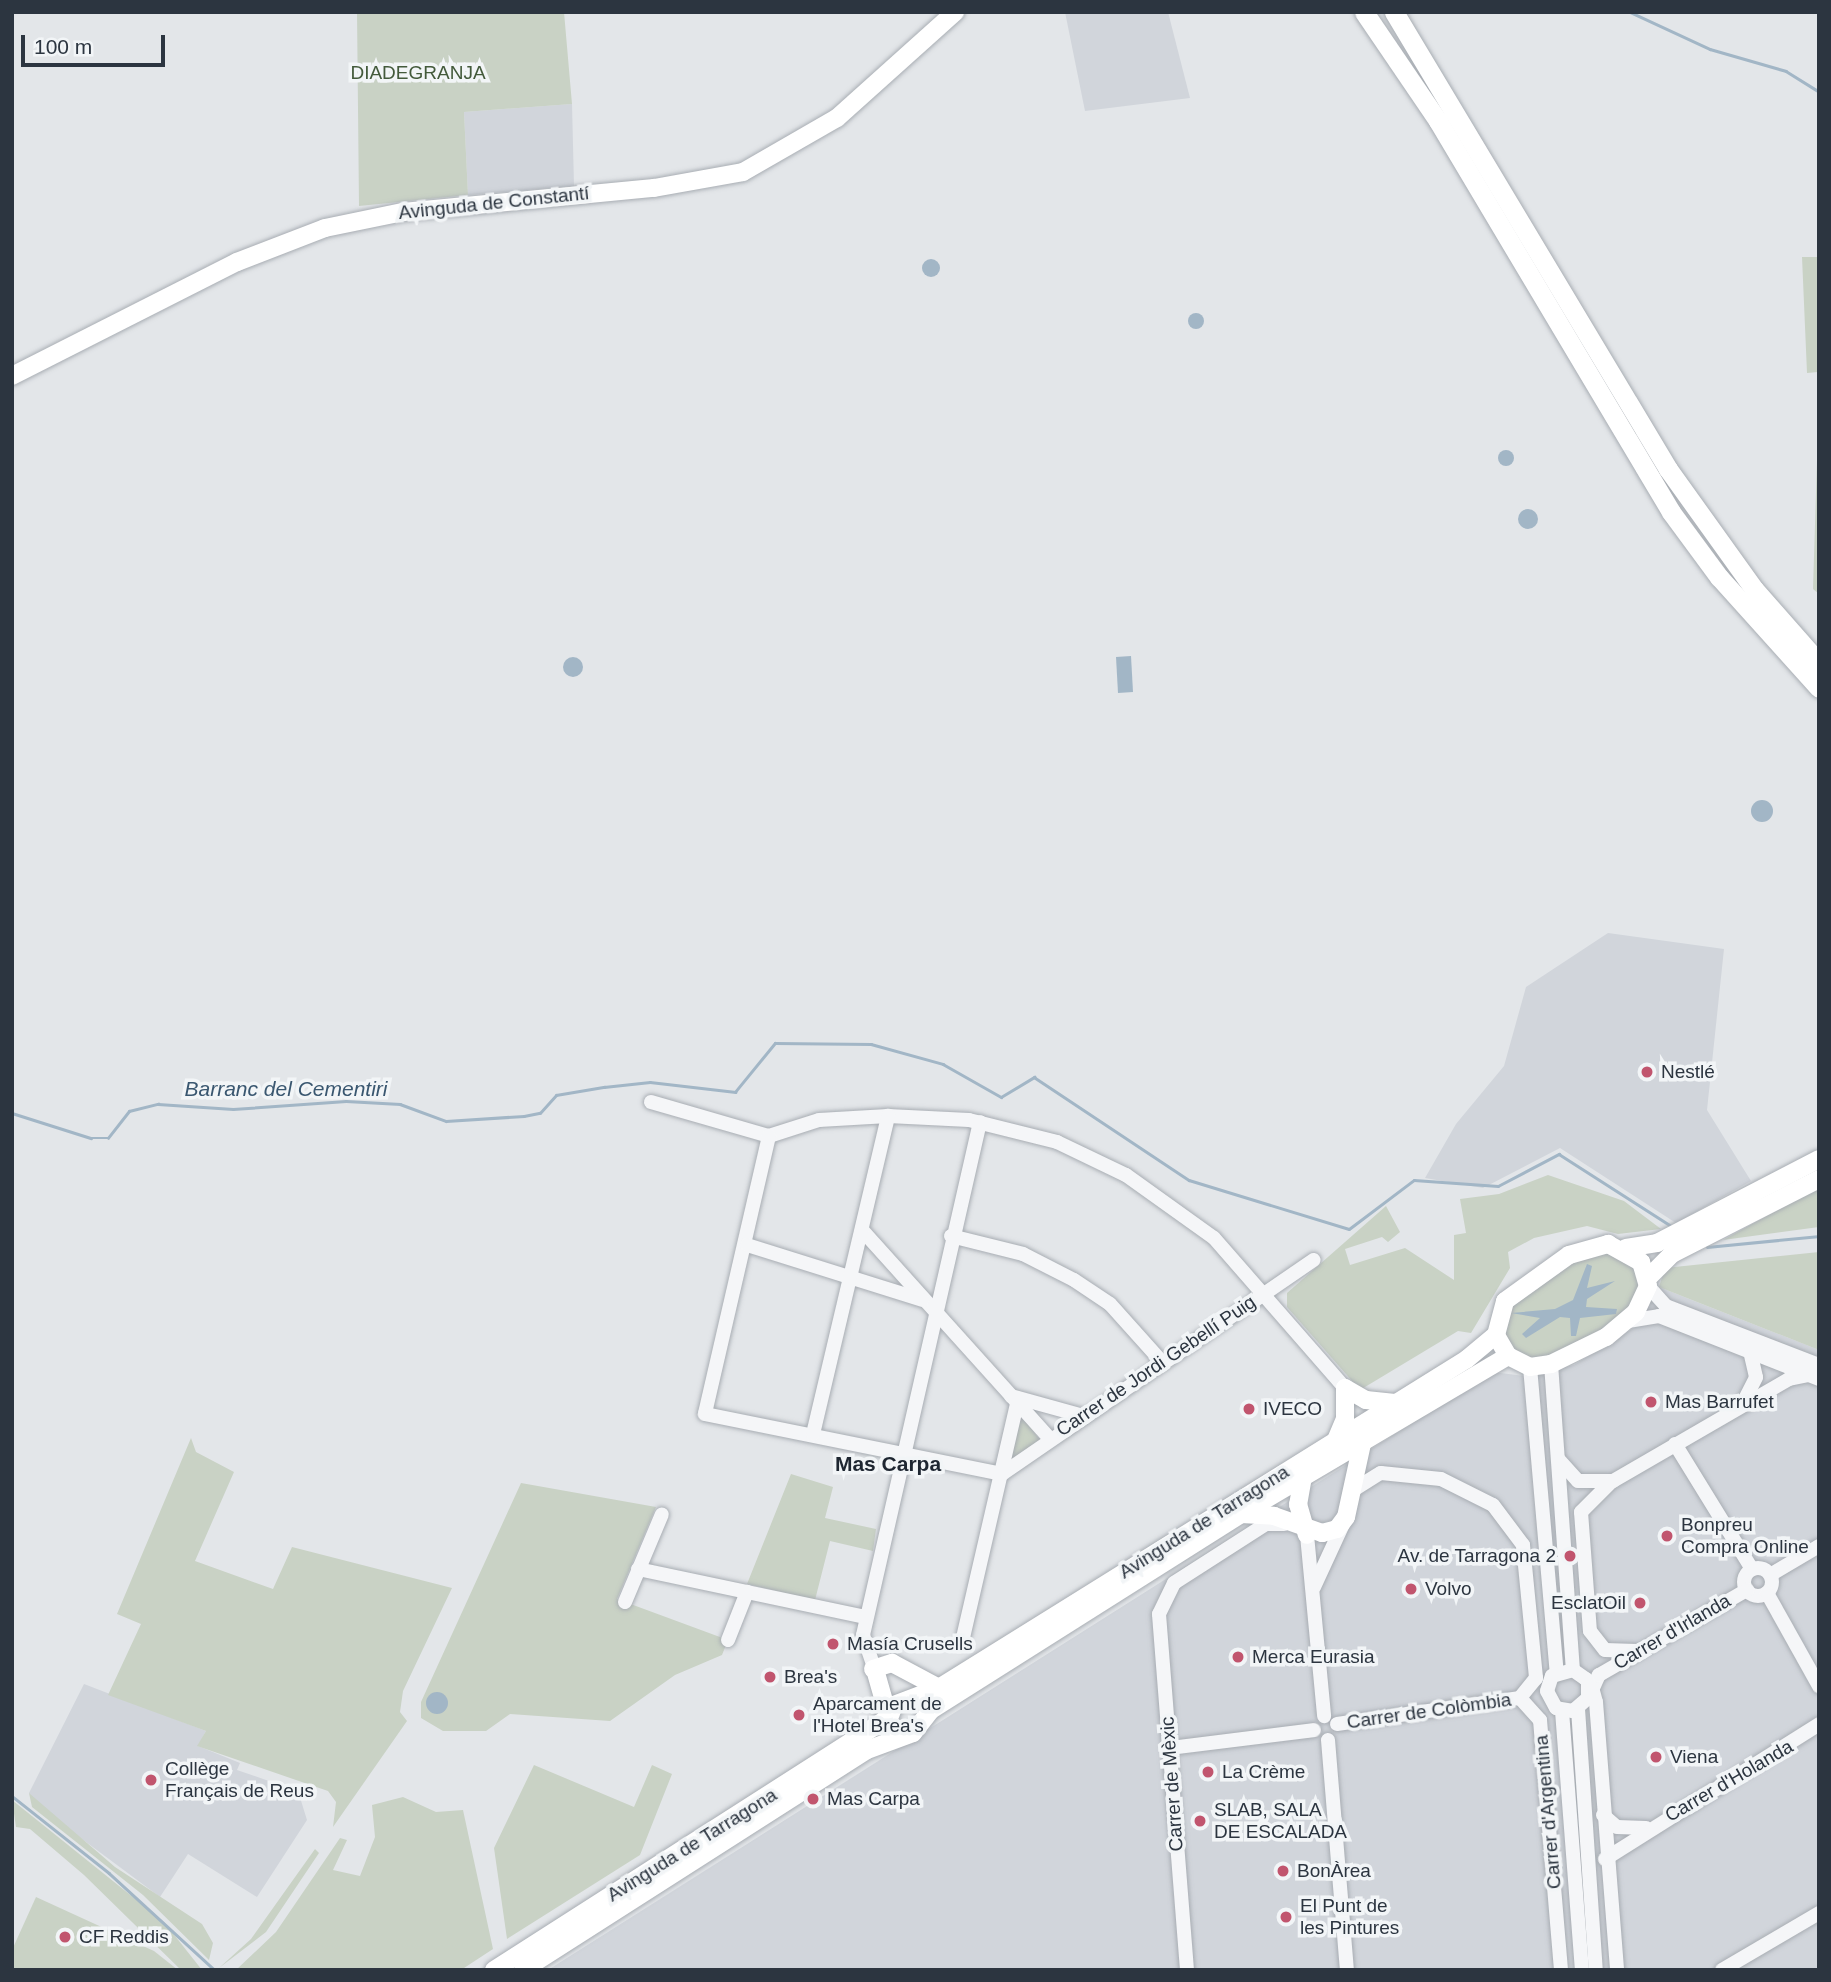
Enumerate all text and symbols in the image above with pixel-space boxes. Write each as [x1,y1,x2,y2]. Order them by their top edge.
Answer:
scale bar [24,21,168,65]
text: 100 m [34,35,92,58]
park label: DIADEGRANJA [350,62,486,84]
street label: Avinguda de Constantí [397,182,591,224]
place label: Nestlé [1661,1061,1715,1083]
marker: Nestlé [1639,1064,1655,1080]
water label: Barranc del Cementiri [184,1076,388,1102]
street label: Carrer de Jordi Gebellí Puig [1052,1291,1260,1441]
place label: Mas Barrufet [1665,1391,1774,1413]
marker: Mas Barrufet [1643,1394,1659,1410]
place label: IVECO [1263,1398,1322,1420]
marker: IVECO [1241,1401,1257,1417]
district label: Mas Carpa [835,1451,941,1477]
street label: Avinguda de Tarragona [1115,1460,1293,1584]
place label: Bonpreu Compra Online [1681,1514,1809,1558]
marker: Bonpreu Compra Online [1659,1528,1675,1544]
place label: Av. de Tarragona 2 [1397,1545,1556,1567]
marker: Av. de Tarragona 2 [1562,1548,1578,1564]
place label: Volvo [1425,1578,1471,1600]
marker: Volvo [1403,1581,1419,1597]
street label: Carrer d'Irlanda [1609,1589,1735,1675]
place label: EsclatOil [1551,1592,1626,1614]
marker: EsclatOil [1632,1595,1648,1611]
place label: Masía Crusells [847,1633,973,1655]
marker: Masía Crusells [825,1636,841,1652]
place label: Merca Eurasia [1252,1646,1374,1668]
marker: Merca Eurasia [1230,1649,1246,1665]
place label: Brea's [784,1666,837,1688]
marker: Brea's [762,1669,778,1685]
street label: Carrer de Colòmbia [1345,1688,1513,1734]
place label: Aparcament de l'Hotel Brea's [813,1693,942,1737]
marker: Aparcament de l'Hotel Brea's [791,1707,807,1723]
street label: Carrer de Mèxic [1156,1716,1188,1852]
street label: Carrer d'Argentina [1530,1734,1566,1890]
street label: Carrer d'Holanda [1661,1735,1797,1827]
place label: Viena [1670,1746,1718,1768]
marker: Viena [1648,1749,1664,1765]
place label: Collège Français de Reus [165,1758,314,1802]
place label: La Crème [1222,1761,1305,1783]
marker: La Crème [1200,1764,1216,1780]
marker: Collège Français de Reus [143,1772,159,1788]
street label: Avinguda de Tarragona [603,1783,781,1907]
place label: Mas Carpa [827,1788,920,1810]
marker: Mas Carpa [805,1791,821,1807]
place label: SLAB, SALA DE ESCALADA [1214,1799,1347,1843]
marker: SLAB, SALA DE ESCALADA [1192,1813,1208,1829]
place label: BonÀrea [1297,1860,1371,1882]
marker: BonÀrea [1275,1863,1291,1879]
place label: El Punt de les Pintures [1300,1895,1399,1939]
marker: El Punt de les Pintures [1278,1909,1294,1925]
place label: CF Reddis [79,1926,169,1948]
marker: CF Reddis [57,1929,73,1945]

